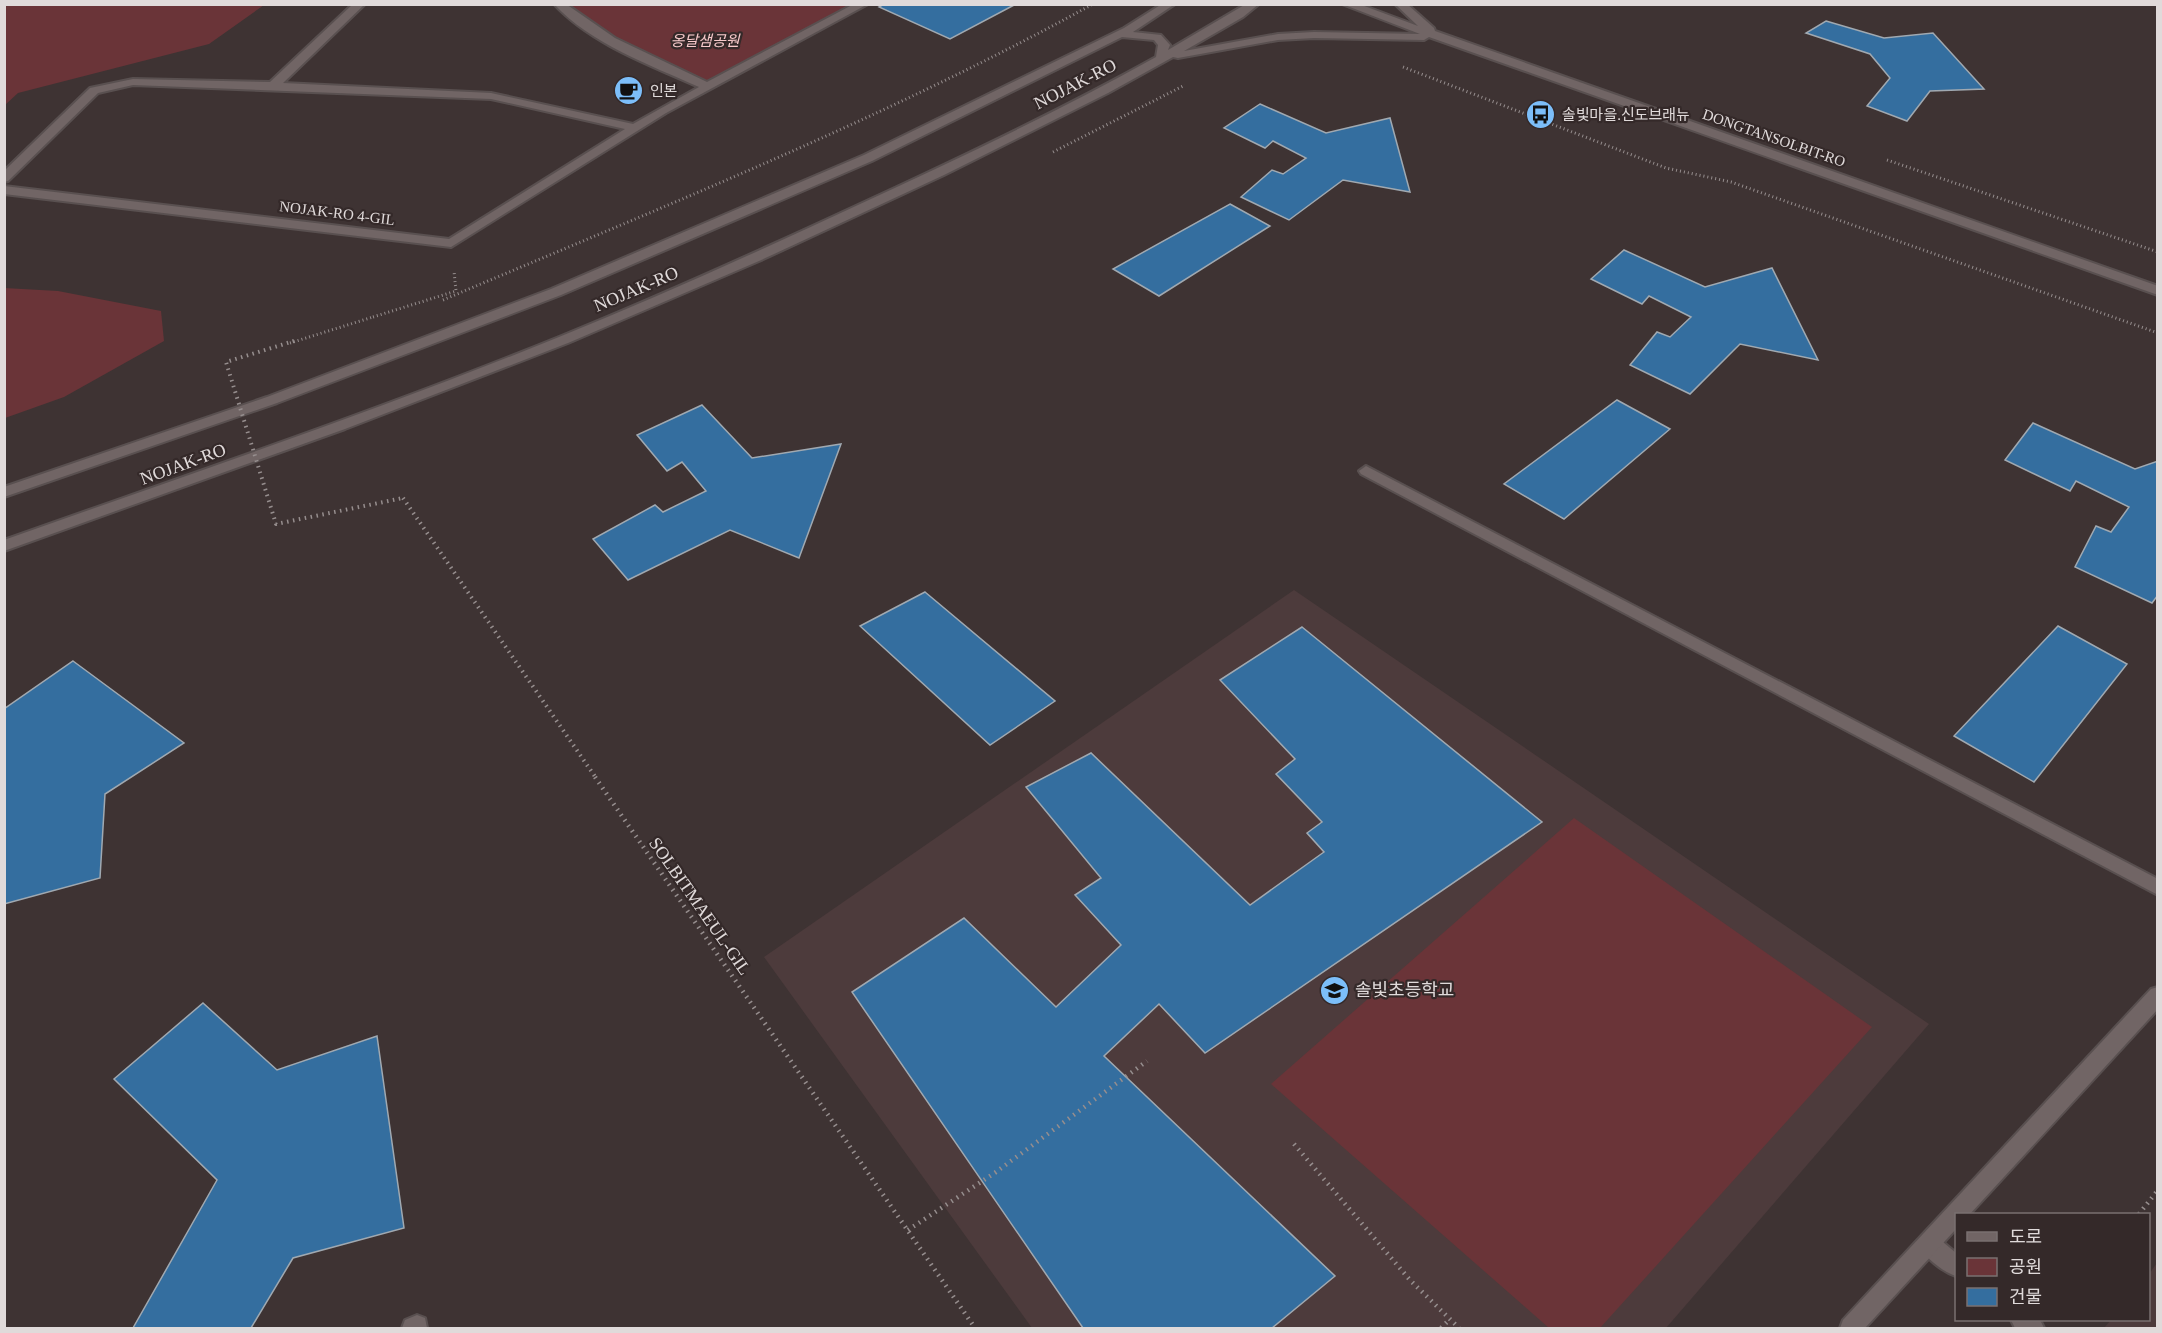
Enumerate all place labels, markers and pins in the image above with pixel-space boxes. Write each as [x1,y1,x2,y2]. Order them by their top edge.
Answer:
cafe icon: 인본 [613,75,645,107]
place label: 인본 [650,83,678,99]
bus stop icon: 솔빛마을.신도브래뉴 [1525,99,1557,131]
place label: 솔빛마을.신도브래뉴 [1562,107,1690,123]
school or university icon: 솔빛초등학교 [1318,974,1350,1006]
place label: 솔빛초등학교 [1355,980,1454,1000]

